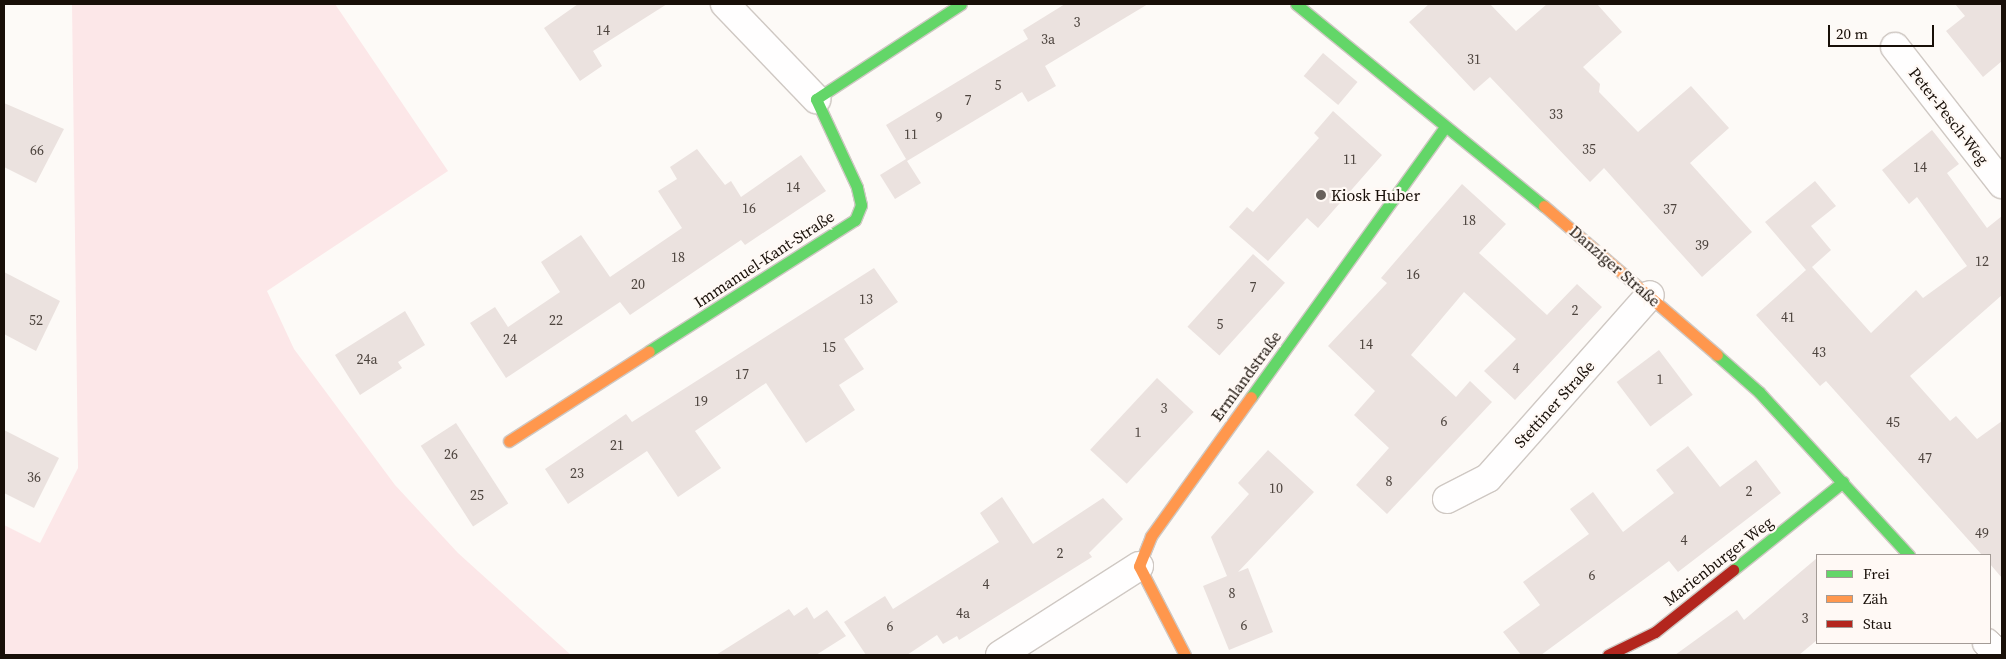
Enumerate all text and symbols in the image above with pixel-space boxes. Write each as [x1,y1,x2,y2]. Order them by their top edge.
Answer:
house number: 3 [1074,14,1080,30]
scale bar [1831,15,1937,47]
house number: 14 [596,22,610,38]
text: 20 m [1836,23,1868,44]
house number: 3a [1041,31,1055,47]
house number: 31 [1467,51,1481,67]
street label: Peter-Pesch-Weg [1905,64,1993,168]
house number: 5 [995,77,1001,93]
house number: 7 [965,92,971,108]
house number: 33 [1549,106,1563,122]
house number: 9 [936,109,942,125]
house number: 11 [904,126,918,142]
house number: 35 [1582,141,1596,157]
house number: 66 [30,142,44,158]
house number: 11 [1343,151,1357,167]
house number: 14 [1913,159,1927,175]
house number: 14 [786,179,800,195]
place label: Kiosk Huber [1331,185,1420,205]
marker: Kiosk Huber [1315,189,1327,201]
house number: 16 [742,200,756,216]
house number: 37 [1663,201,1677,217]
street label: Immanuel-Kant-Straße [690,206,838,312]
house number: 18 [1462,212,1476,228]
street label: Danziger Straße [1566,222,1664,310]
house number: 39 [1695,237,1709,253]
house number: 18 [671,249,685,265]
house number: 12 [1975,253,1989,269]
house number: 16 [1406,266,1420,282]
house number: 20 [631,276,645,292]
house number: 7 [1250,279,1256,295]
house number: 13 [859,291,873,307]
house number: 2 [1572,302,1578,318]
house number: 41 [1781,309,1795,325]
house number: 52 [29,312,43,328]
house number: 22 [549,312,563,328]
house number: 5 [1217,316,1223,332]
street label: Ermlandstraße [1207,327,1285,425]
house number: 24 [503,331,517,347]
house number: 14 [1359,336,1373,352]
house number: 15 [822,339,836,355]
house number: 43 [1812,344,1826,360]
house number: 24a [356,351,378,367]
street label: Stettiner Straße [1510,356,1598,452]
house number: 4 [1513,360,1519,376]
house number: 17 [735,366,749,382]
house number: 1 [1657,371,1663,387]
house number: 19 [694,393,708,409]
house number: 3 [1161,400,1167,416]
house number: 6 [1441,413,1447,429]
house number: 45 [1886,414,1900,430]
house number: 1 [1135,424,1141,440]
house number: 21 [610,437,624,453]
house number: 26 [444,446,458,462]
house number: 47 [1918,450,1932,466]
house number: 23 [570,465,584,481]
house number: 36 [27,469,41,485]
house number: 8 [1386,473,1392,489]
house number: 10 [1269,480,1283,496]
house number: 2 [1746,483,1752,499]
house number: 25 [470,487,484,503]
street label: Marienburger Weg [1659,512,1777,610]
house number: 49 [1975,525,1989,541]
house number: 4 [1681,532,1687,548]
house number: 2 [1057,545,1063,561]
legend [1816,554,1991,644]
text: Frei [1863,563,1890,584]
house number: 6 [1589,567,1595,583]
house number: 4 [983,576,989,592]
house number: 8 [1229,585,1235,601]
text: Zäh [1863,588,1888,609]
house number: 4a [956,605,970,621]
house number: 3 [1802,610,1808,626]
text: Stau [1863,613,1892,634]
house number: 6 [1241,617,1247,633]
house number: 6 [887,618,893,634]

